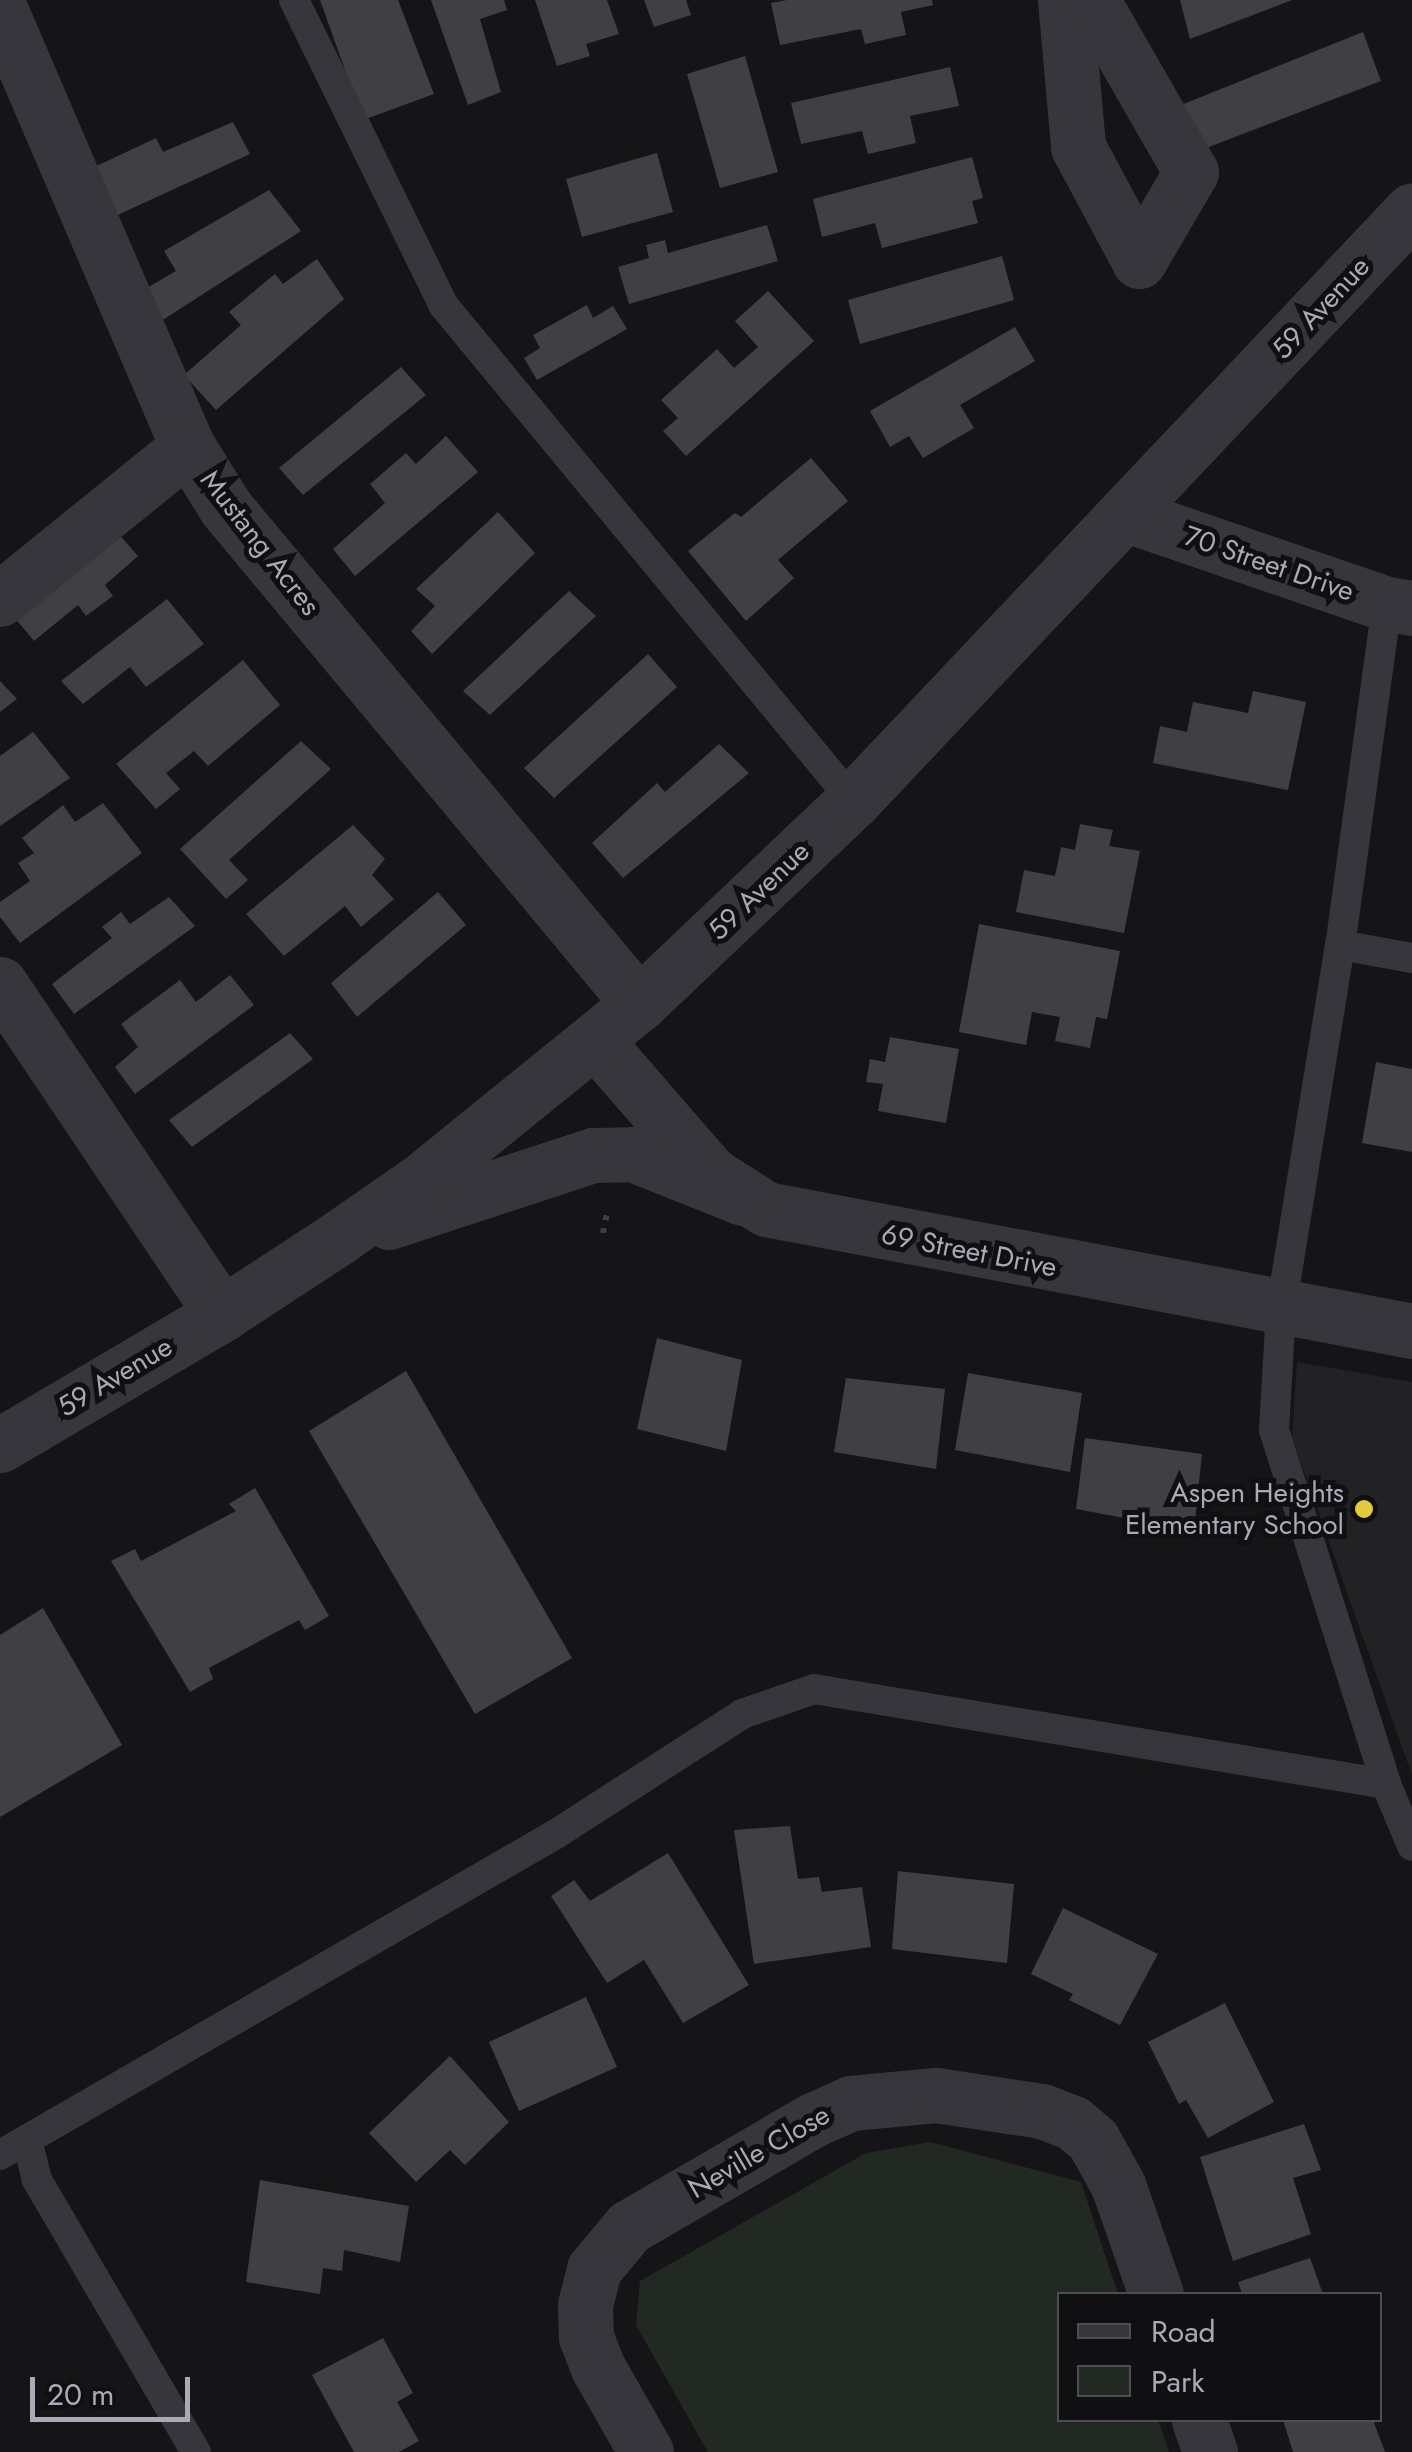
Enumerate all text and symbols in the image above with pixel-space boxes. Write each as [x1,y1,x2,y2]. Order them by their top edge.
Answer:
street label: 59 Avenue [1265,250,1377,366]
street label: Mustang Acres [193,464,327,622]
street label: 70 Street Drive [1180,519,1358,609]
street label: 59 Avenue [701,835,817,947]
street label: 69 Street Drive [878,1218,1060,1284]
street label: 59 Avenue [52,1330,178,1424]
place label: Aspen Heights Elementary School [1125,1476,1344,1542]
marker: Aspen Heights Elementary School [1353,1498,1375,1520]
street label: Neville Close [682,2098,836,2206]
legend [1057,2292,1382,2422]
text: Road [1151,2310,1216,2353]
scale bar [35,2357,195,2419]
text: Park [1151,2360,1204,2403]
text: 20 m [47,2373,114,2416]

